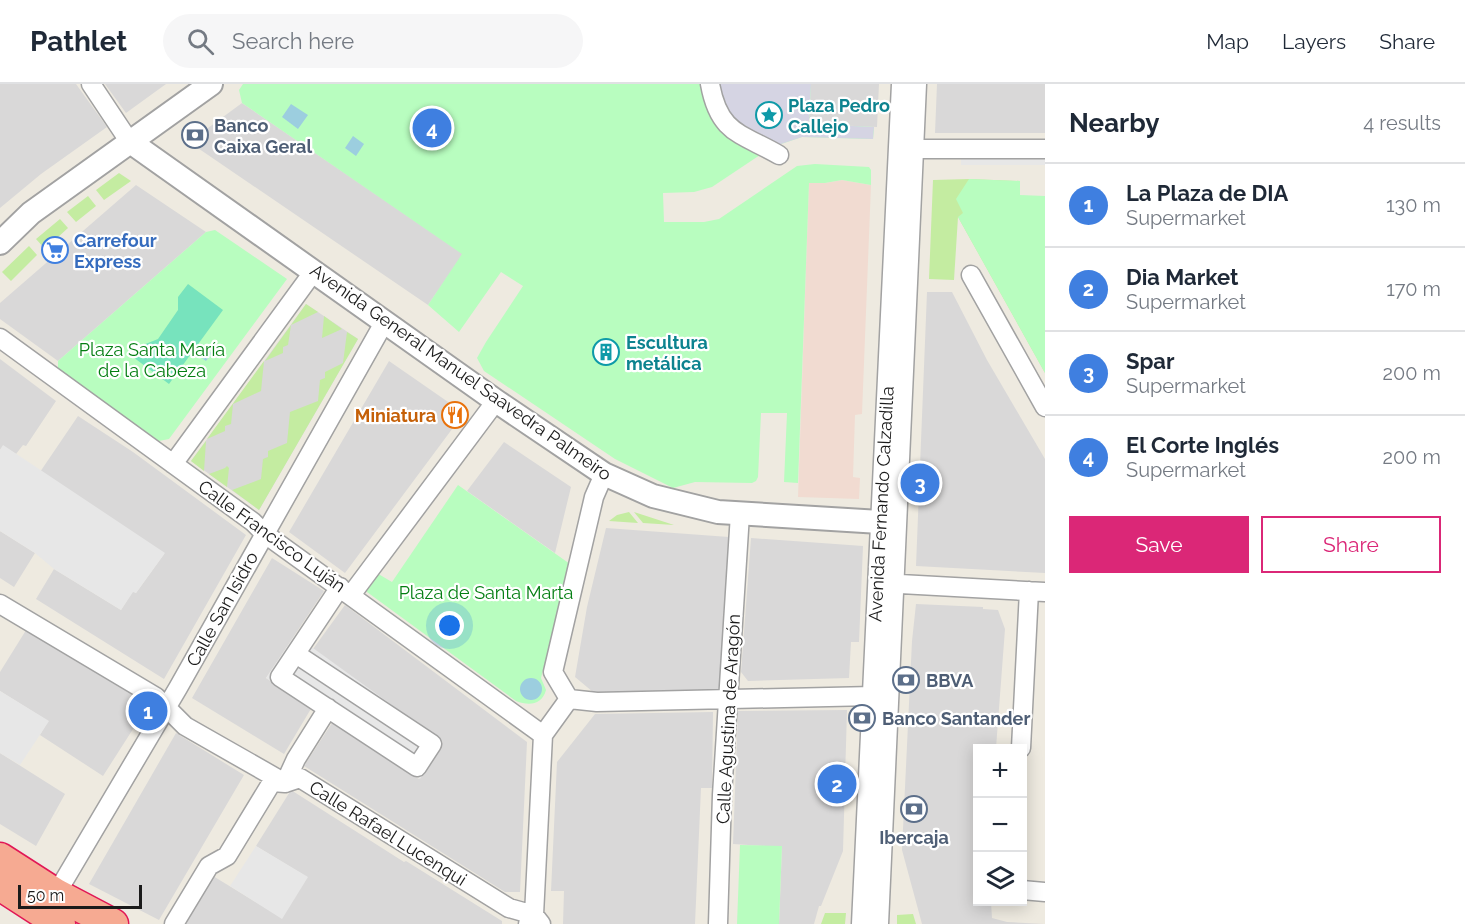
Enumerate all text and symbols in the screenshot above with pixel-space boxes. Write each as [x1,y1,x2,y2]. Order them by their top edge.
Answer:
search box [163,14,583,68]
text: Pathlet [30,25,127,58]
icon: search [184,25,217,58]
text: Search here [232,28,354,54]
text: Map [1206,29,1249,54]
text: Layers [1282,29,1346,54]
text: Share [1379,29,1435,54]
place label: Plaza Pedro Callejo [788,95,890,137]
place icon: Plaza Pedro Callejo [754,100,784,130]
pin: 4 [412,106,452,150]
text: Nearby [1069,108,1159,138]
text: 4 results [1363,111,1441,135]
place label: Banco Caixa Geral [214,115,312,157]
bank icon: Banco Caixa Geral [180,120,210,150]
text: La Plaza de DIA [1126,180,1288,206]
text: 1 [1084,193,1093,217]
text: 130 m [1386,193,1441,217]
text: Supermarket [1126,206,1246,230]
place label: Carrefour Express [74,230,157,272]
supermarket icon: Carrefour Express [40,235,70,265]
street label: Avenida General Manuel Saavedra Palmeiro [306,259,616,485]
text: Dia Market [1126,264,1238,290]
text: 2 [1083,277,1094,301]
text: 170 m [1386,277,1441,301]
text: Supermarket [1126,290,1246,314]
place label: Escultura metálica [626,332,708,374]
building icon: Escultura metálica [591,337,621,367]
park label: Plaza Santa María de la Cabeza [79,339,225,381]
text: Spar [1126,348,1175,374]
text: 3 [1083,361,1094,385]
text: 200 m [1383,361,1441,385]
text: Supermarket [1126,374,1246,398]
street label: Avenida Fernando Calzadilla [864,386,898,622]
restaurant icon: Miniatura [440,400,470,430]
place label: Miniatura [355,405,436,426]
text: El Corte Inglés [1126,432,1279,458]
text: 4 [1083,445,1094,469]
text: 200 m [1383,445,1441,469]
text: Supermarket [1126,458,1246,482]
pin: 3 [900,460,940,506]
street label: Calle Francisco Luján [194,476,350,596]
button: Save [1069,516,1249,573]
button: Share [1261,516,1441,573]
street label: Calle San Isidro [182,548,262,670]
park label: Plaza de Santa Marta [399,582,573,603]
your location [435,611,464,640]
street label: Calle Agustina de Aragón [712,614,744,824]
bank icon: BBVA [891,665,921,695]
place label: BBVA [926,670,974,691]
pin: 1 [128,688,168,734]
bank icon: Banco Santander [847,703,877,733]
place label: Banco Santander [882,708,1030,729]
map controls [973,744,1027,906]
button: + [973,744,1027,798]
pin: 2 [818,762,856,806]
street label: Calle Rafael Lucenqui [306,776,470,890]
bank icon: Ibercaja [899,794,929,824]
button: − [973,798,1027,852]
place label: Ibercaja [879,827,949,848]
button: layers [973,852,1027,906]
scale bar [18,882,142,910]
text: 50 m [27,886,64,905]

